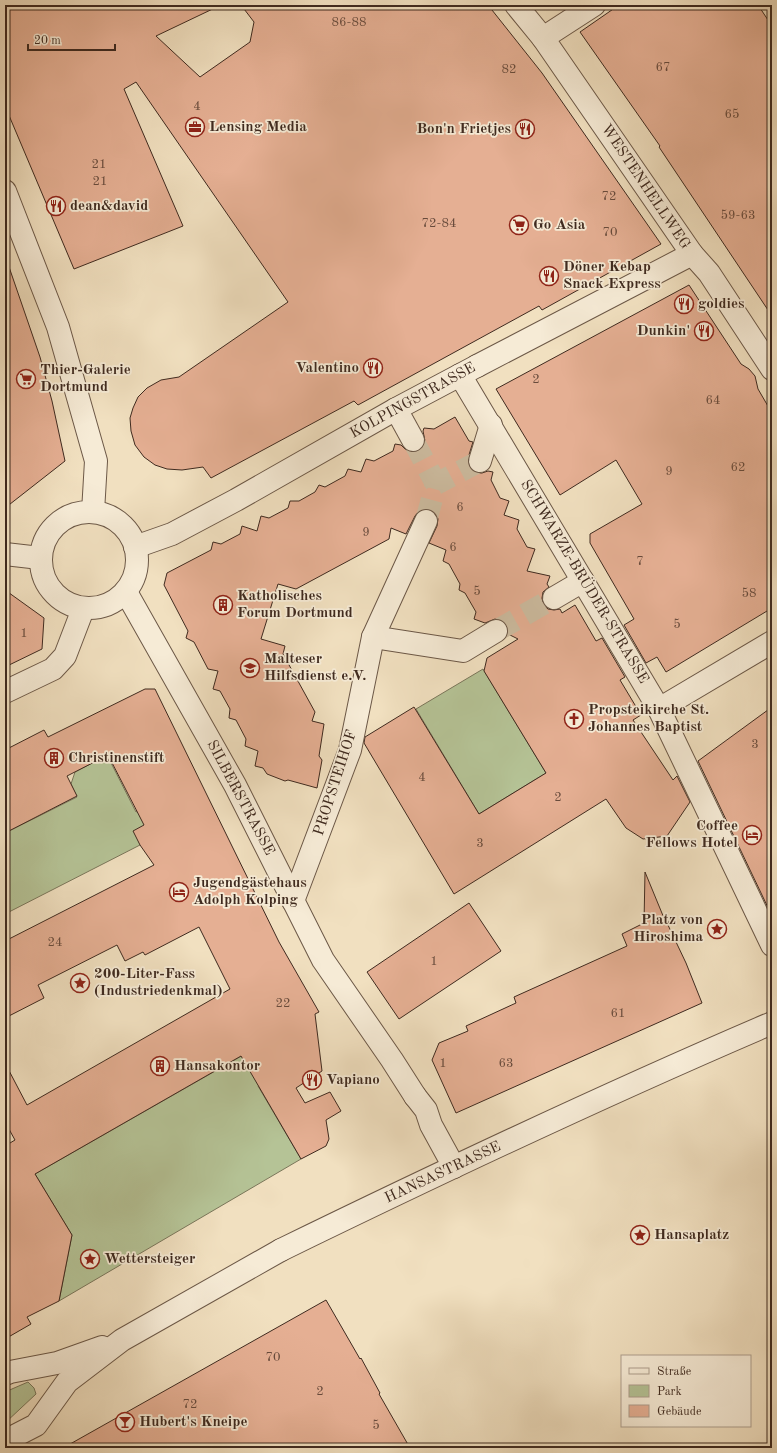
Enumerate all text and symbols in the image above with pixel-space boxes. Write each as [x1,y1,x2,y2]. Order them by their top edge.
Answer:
house number: 86-88 [332,16,366,29]
scale bar [28,26,115,52]
text: 20 m [34,35,61,47]
house number: 67 [655,61,671,74]
house number: 82 [501,63,517,76]
house number: 4 [193,100,201,113]
house number: 65 [724,108,740,121]
office icon: Lensing Media [184,116,206,138]
restaurant icon: Bon'n Frietjes [514,118,536,140]
place label: Lensing Media [209,120,307,135]
place label: Bon'n Frietjes [416,122,511,137]
street label: WESTENHELLWEG [598,122,692,252]
house number: 21 [91,158,107,171]
house number: 21 [92,175,108,188]
house number: 72 [601,190,617,203]
restaurant icon: dean&david [45,195,67,217]
place label: dean&david [70,199,148,214]
house number: 59-63 [721,209,755,222]
supermarket icon: Go Asia [508,214,530,236]
house number: 72-84 [422,217,456,230]
place label: Go Asia [533,218,586,233]
house number: 70 [602,226,618,239]
place label: Döner Kebap Snack Express [563,260,661,292]
restaurant icon: Döner Kebap Snack Express [538,265,560,287]
restaurant icon: goldies [673,293,695,315]
place label: goldies [698,297,745,312]
restaurant icon: Dunkin' [693,320,715,342]
place label: Dunkin' [637,324,690,339]
restaurant icon: Valentino [362,357,384,379]
street label: KOLPINGSTRASSE [348,360,478,442]
place label: Valentino [295,361,359,376]
place label: Thier-Galerie Dortmund [40,363,131,395]
supermarket icon: Thier-Galerie Dortmund [15,368,37,390]
house number: 2 [532,373,540,386]
house number: 64 [705,394,721,407]
house number: 62 [730,461,746,474]
house number: 9 [665,465,673,478]
street label: SCHWARZE-BRÜDER-STRASSE [517,476,653,686]
house number: 6 [456,501,464,514]
house number: 9 [362,526,370,539]
house number: 6 [449,541,457,554]
house number: 7 [636,555,644,568]
house number: 5 [473,585,481,598]
house number: 58 [741,587,757,600]
place label: Katholisches Forum Dortmund [237,589,353,621]
building icon: Katholisches Forum Dortmund [212,594,234,616]
house number: 5 [673,618,681,631]
house number: 1 [20,627,28,640]
place label: Malteser Hilfsdienst e.V. [264,652,366,684]
school or university icon: Malteser Hilfsdienst e.V. [239,657,261,679]
place label: Propsteikirche St. Johannes Baptist [588,703,709,735]
church icon: Propsteikirche St. Johannes Baptist [563,708,585,730]
street label: PROPSTEIHOF [312,728,360,838]
street label: SILBERSTRASSE [203,738,277,858]
house number: 3 [751,738,759,751]
building icon: Christinenstift [43,747,65,769]
place label: Christinenstift [68,751,165,766]
house number: 4 [418,771,426,784]
house number: 2 [554,791,562,804]
place label: Coffee Fellows Hotel [646,819,738,851]
hotel icon: Coffee Fellows Hotel [741,824,763,846]
house number: 3 [476,837,484,850]
place label: Jugendgästehaus Adolph Kolping [193,876,307,908]
hotel icon: Jugendgästehaus Adolph Kolping [168,881,190,903]
place label: Platz von Hiroshima [633,913,703,945]
place icon: Platz von Hiroshima [706,918,728,940]
house number: 24 [47,936,63,949]
house number: 1 [430,955,438,968]
place label: 200-Liter-Fass (Industriedenkmal) [94,967,222,999]
place icon: 200-Liter-Fass (Industriedenkmal) [69,972,91,994]
house number: 22 [275,997,291,1010]
house number: 61 [610,1007,626,1020]
building icon: Hansakontor [149,1055,171,1077]
house number: 1 [439,1057,447,1070]
house number: 63 [498,1057,514,1070]
place label: Hansakontor [174,1059,261,1074]
restaurant icon: Vapiano [301,1069,323,1091]
place label: Vapiano [326,1073,380,1088]
street label: HANSASTRASSE [383,1139,503,1207]
place icon: Hansaplatz [629,1224,651,1246]
place label: Hansaplatz [654,1228,729,1243]
place icon: Wettersteiger [79,1248,101,1270]
place label: Wettersteiger [104,1252,196,1267]
house number: 70 [265,1351,281,1364]
legend [621,1355,751,1427]
text: Straße [657,1366,692,1378]
house number: 2 [316,1385,324,1398]
text: Park [657,1386,682,1398]
house number: 72 [182,1398,198,1411]
text: Gebäude [657,1406,702,1418]
bar icon: Hubert's Kneipe [114,1411,136,1433]
place label: Hubert's Kneipe [139,1415,247,1430]
house number: 5 [372,1419,380,1432]

